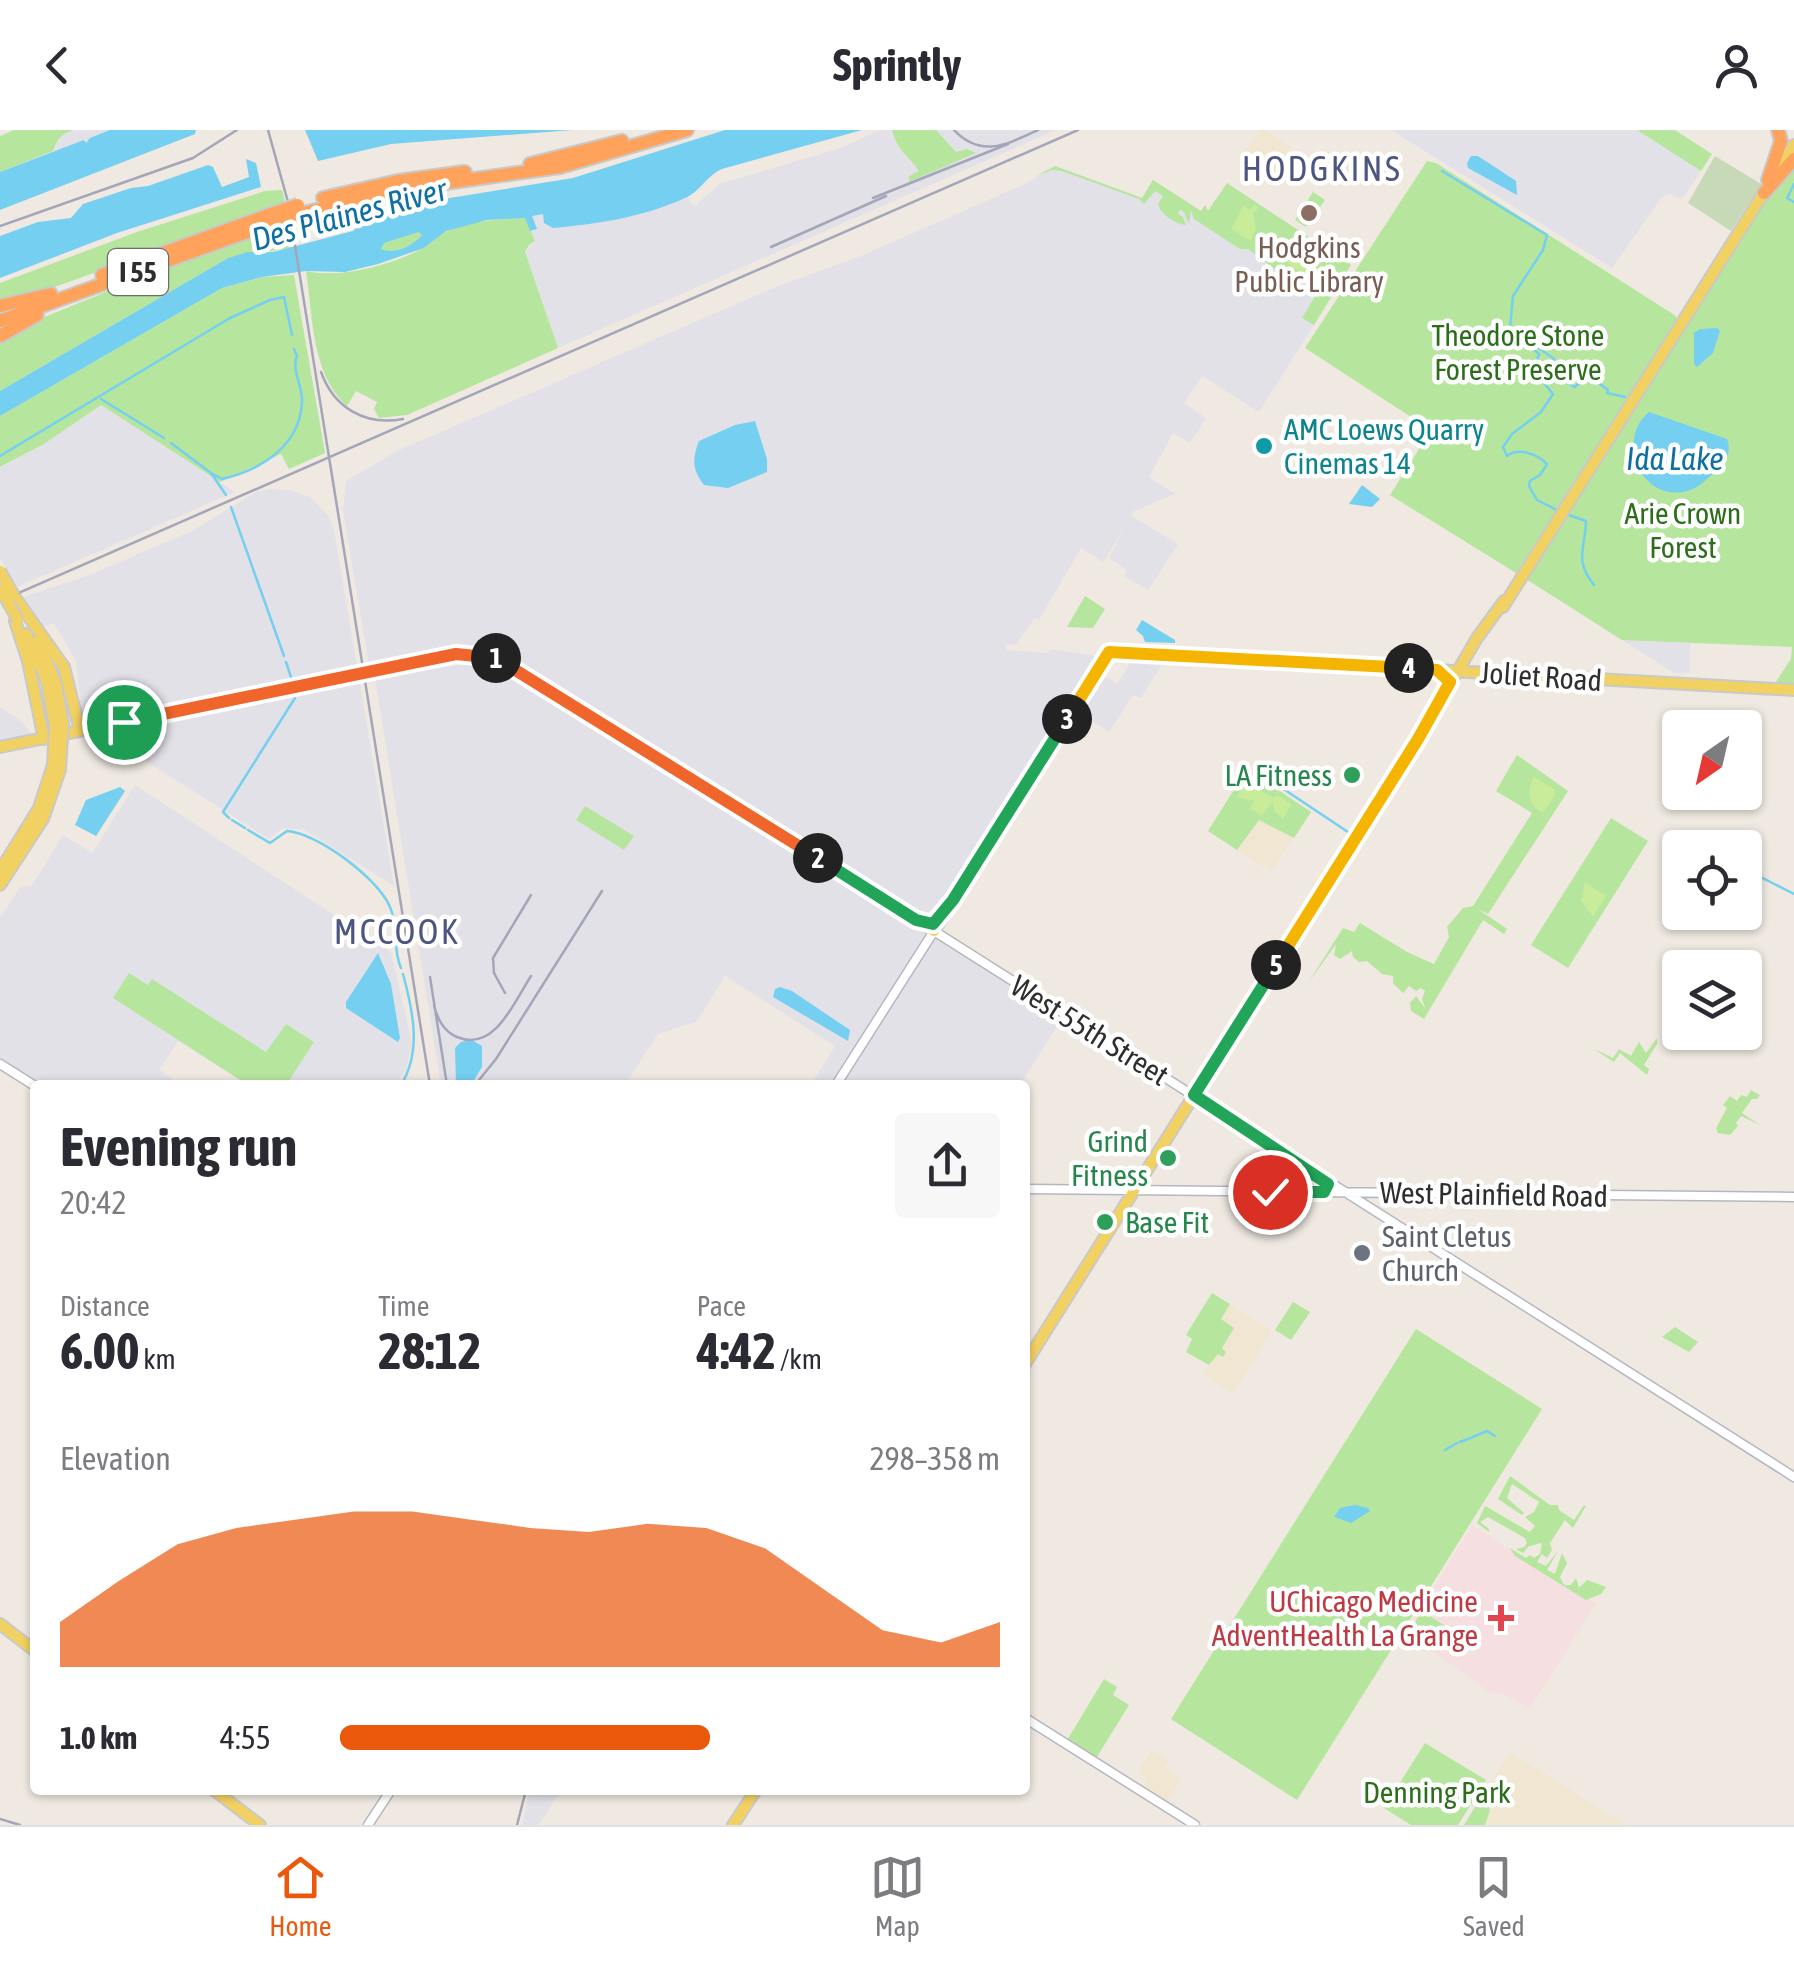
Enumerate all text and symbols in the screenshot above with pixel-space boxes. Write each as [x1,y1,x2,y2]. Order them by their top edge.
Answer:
icon: back [30,38,85,93]
icon: person [1709,38,1764,93]
text: Sprintly [833,39,961,91]
district label: HODGKINS [1242,148,1402,188]
water label: Des Plaines River [248,170,452,258]
marker: Hodgkins Public Library [1298,202,1320,224]
place label: Hodgkins Public Library [1234,230,1384,298]
road number: I 55 [108,249,168,295]
park label: Theodore Stone Forest Preserve [1432,318,1604,386]
place label: AMC Loews Quarry Cinemas 14 [1284,412,1484,480]
marker: AMC Loews Quarry Cinemas 14 [1253,435,1275,457]
water label: Ida Lake [1626,440,1724,477]
park label: Arie Crown Forest [1625,496,1741,564]
pin: 1 [471,633,521,683]
text: 1 [489,642,503,674]
pin: 4 [1384,643,1434,693]
text: 4 [1402,652,1416,684]
street label: Joliet Road [1479,655,1603,697]
pin [82,680,167,765]
pin: 3 [1042,694,1092,744]
icon: arrive [97,695,152,750]
text: 3 [1060,703,1074,735]
north arrow [1662,710,1762,810]
map controls [1662,710,1762,1050]
place label: LA Fitness [1225,758,1332,792]
marker: LA Fitness [1341,764,1363,786]
button: locate [1662,830,1762,930]
pin: 2 [793,833,843,883]
text: 2 [811,842,825,874]
district label: MCCOOK [334,911,460,951]
pin: 5 [1251,940,1301,990]
text: 5 [1269,949,1283,981]
button: layers [1662,950,1762,1050]
street label: West 55th Street [1005,968,1175,1092]
button: share [895,1113,1000,1218]
text: Evening run [60,1115,297,1178]
place label: Grind Fitness [1071,1124,1148,1192]
marker: Grind Fitness [1157,1147,1179,1169]
pin [1228,1150,1313,1235]
icon: check [1243,1165,1298,1220]
street label: West Plainfield Road [1380,1175,1608,1213]
text: 20:42 [60,1184,127,1221]
place label: Base Fit [1125,1205,1209,1239]
marker: Base Fit [1094,1211,1116,1233]
place label: Saint Cletus Church [1382,1219,1511,1287]
marker: Saint Cletus Church [1351,1242,1373,1264]
text: Distance [60,1290,150,1322]
text: Time [378,1290,429,1322]
text: Pace [697,1290,746,1322]
text: 6.00 [60,1322,139,1380]
text: 28:12 [378,1322,481,1380]
text: 4:42 [697,1322,776,1380]
text: km [139,1343,176,1375]
text: /km [776,1343,822,1375]
text: Elevation [60,1440,171,1477]
text: 298–358 m [870,1440,1000,1477]
place label: UChicago Medicine AdventHealth La Grange [1212,1584,1478,1652]
marker: UChicago Medicine AdventHealth La Grange [1488,1605,1514,1631]
text: 1.0 km [60,1719,137,1756]
text: 4:55 [220,1719,271,1756]
park label: Denning Park [1363,1775,1511,1809]
tab: Home [269,1850,331,1942]
tab: Map [870,1850,925,1942]
tab: Saved [1463,1850,1525,1942]

